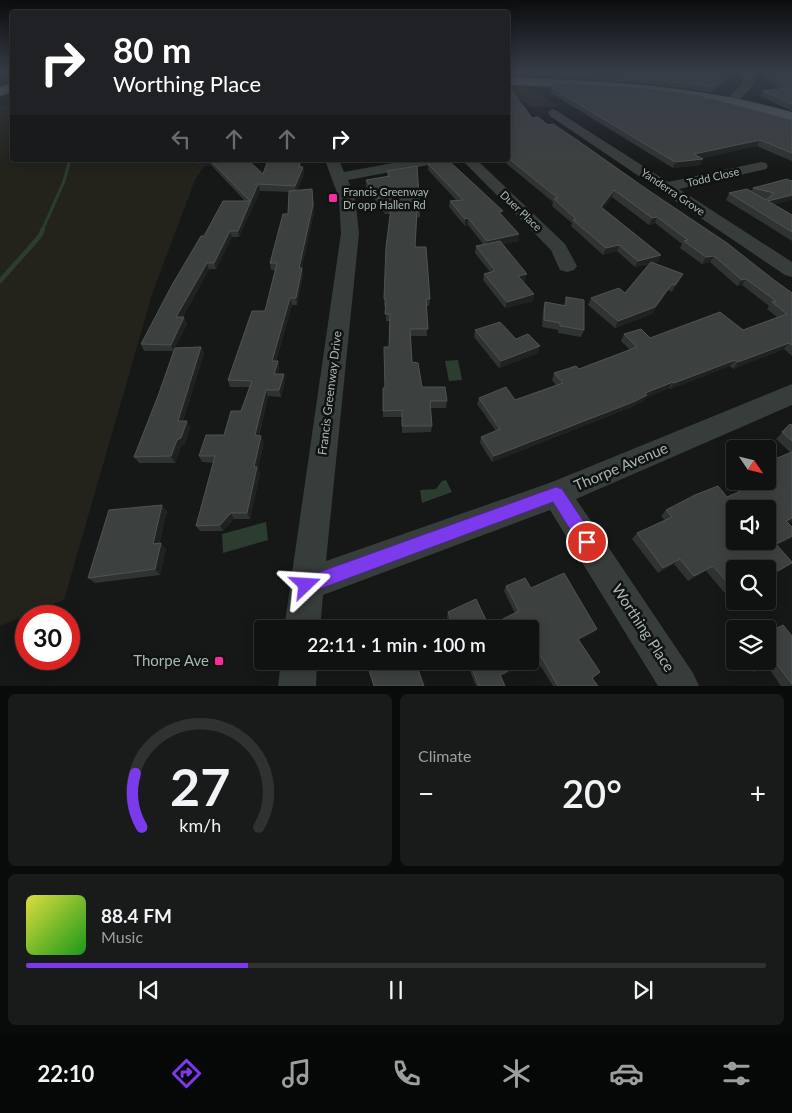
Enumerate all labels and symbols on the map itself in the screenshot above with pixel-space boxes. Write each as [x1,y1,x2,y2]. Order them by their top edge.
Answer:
street label: Todd Close [685,164,740,189]
street label: Yanderra Grove [639,165,708,218]
place label: Francis Greenway Dr opp Hallen Rd [343,185,429,211]
street label: Duer Place [498,188,545,234]
marker: Francis Greenway Dr opp Hallen Rd [327,192,339,204]
street label: Francis Greenway Drive [314,330,345,456]
street label: Thorpe Avenue [571,438,670,494]
north arrow [726,440,776,490]
pin [566,521,608,563]
position arrow [279,558,331,610]
street label: Worthing Place [609,580,679,675]
speed limit sign: 30 [15,605,80,670]
place label: Thorpe Ave [133,651,209,669]
marker: Thorpe Ave [213,655,225,667]

